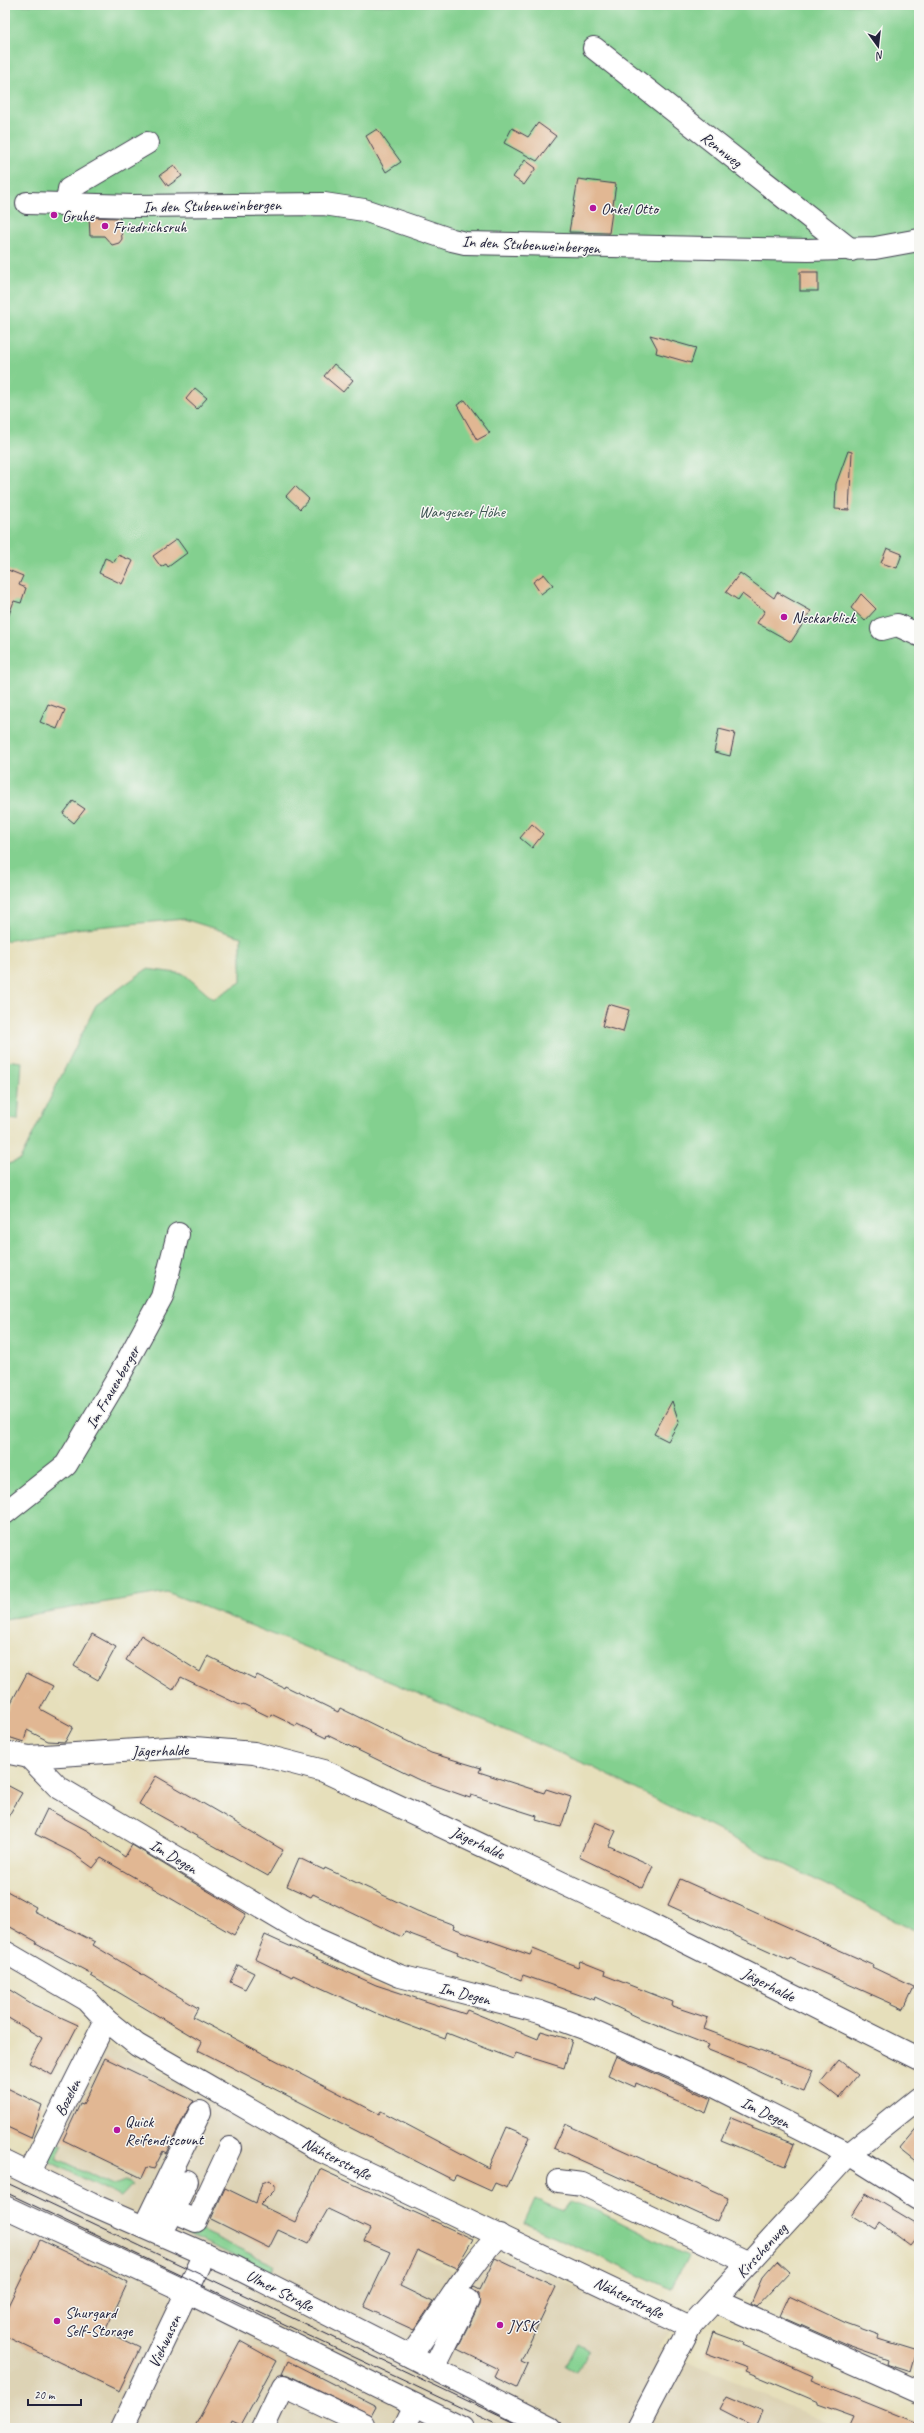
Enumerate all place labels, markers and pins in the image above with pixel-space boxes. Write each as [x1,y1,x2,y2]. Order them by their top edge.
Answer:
place label: Onkel Otto [601,199,660,219]
marker: Onkel Otto [588,203,598,213]
place label: Gruhe [62,206,96,226]
marker: Gruhe [49,210,59,220]
place label: Friedrichsruh [113,217,187,237]
marker: Friedrichsruh [100,221,110,231]
place label: Neckarblick [792,608,856,628]
marker: Neckarblick [779,612,789,622]
place label: Quick Reifendiscount [125,2112,205,2150]
marker: Quick Reifendiscount [112,2125,122,2135]
place label: Shurgard Self-Storage [65,2303,134,2341]
marker: Shurgard Self-Storage [52,2316,62,2326]
place label: JYSK [507,2316,539,2336]
marker: JYSK [495,2320,505,2330]

